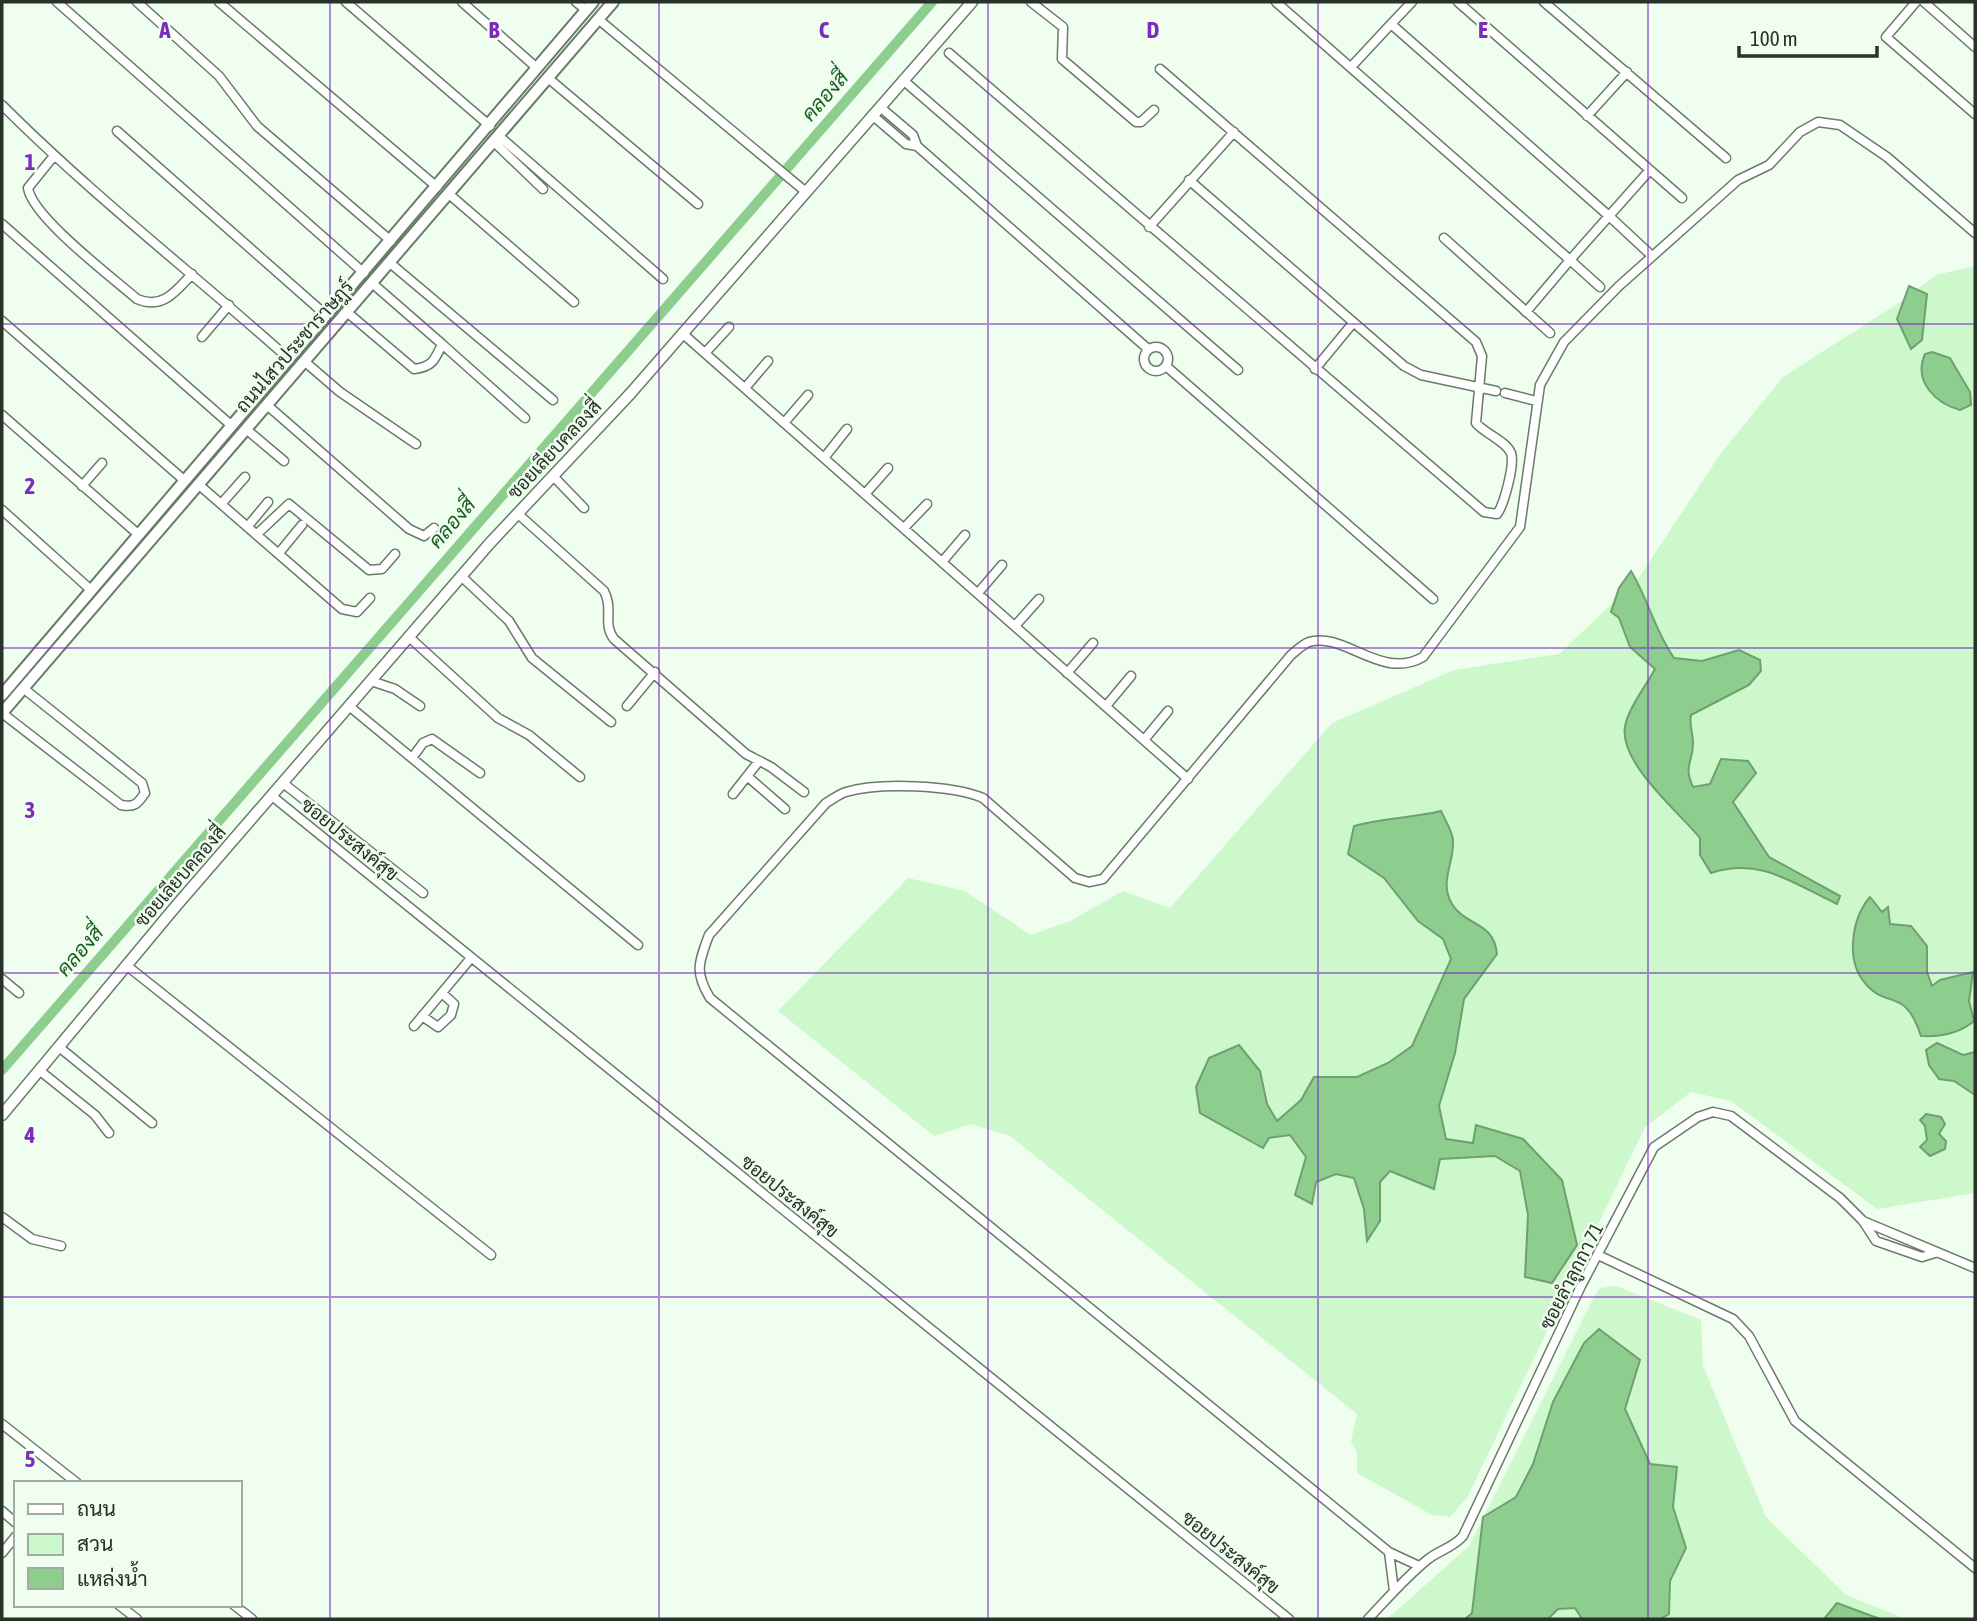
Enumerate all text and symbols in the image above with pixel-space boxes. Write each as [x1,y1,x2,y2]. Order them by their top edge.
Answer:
scale bar [1739,14,1877,58]
text: A [158,17,171,43]
text: B [489,17,500,43]
text: C [819,17,830,43]
text: D [1147,17,1160,43]
text: E [1478,17,1488,43]
text: 100 m [1750,26,1798,50]
water label: คลองสี่ [791,59,854,125]
text: 1 [25,149,36,175]
street label: ถนนไสวประชาราษฎร์ [230,275,359,418]
street label: ซอยเลียบคลองสี่ [498,391,605,503]
text: 2 [25,473,35,499]
water label: คลองสี่ [418,486,481,552]
street label: ซอยประสงค์สุข [296,792,404,887]
text: 3 [25,797,35,823]
street label: ซอยเลียบคลองสี่ [125,817,230,931]
water label: คลองสี่ [46,914,109,980]
text: 4 [24,1122,36,1148]
street label: ซอยประสงค์สุข [736,1149,844,1244]
street label: ซอยลำลูกกา 71 [1535,1219,1610,1334]
text: 5 [25,1446,36,1472]
legend [14,1481,242,1607]
text: ถนน [77,1496,116,1520]
street label: ซอยประสงค์สุข [1177,1505,1285,1600]
text: สวน [77,1531,113,1555]
text: แหล่งน้ำ [77,1561,148,1590]

